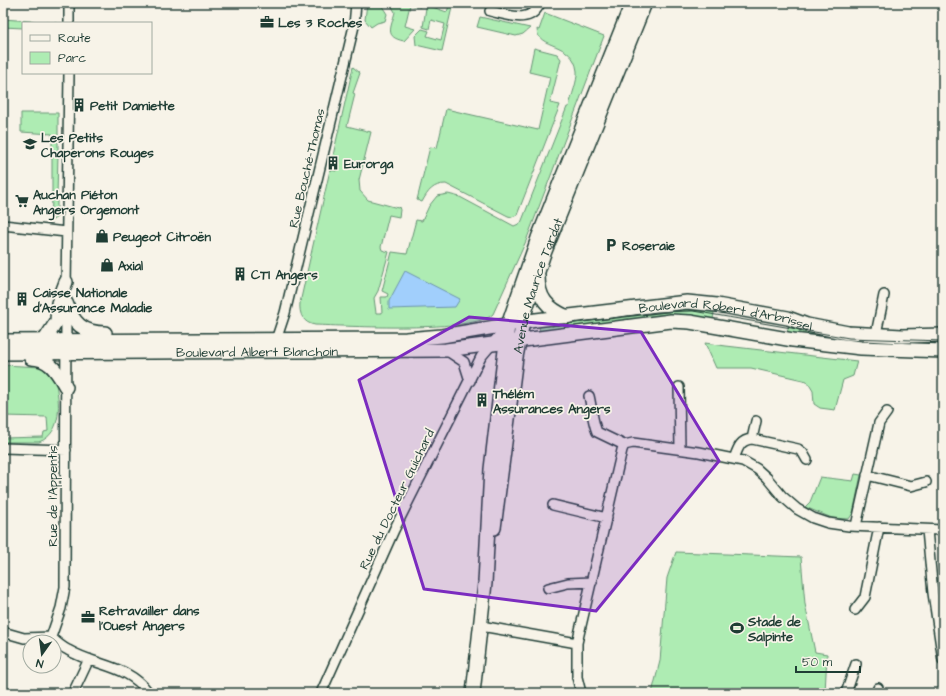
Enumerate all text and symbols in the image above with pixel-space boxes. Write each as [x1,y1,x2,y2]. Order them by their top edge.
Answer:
office icon: Les 3 Roches [259,14,275,30]
place label: Les 3 Roches [278,14,363,32]
legend [22,22,152,74]
text: Route [58,30,91,47]
text: Parc [58,50,86,67]
building icon: Petit Damiette [71,97,87,113]
place label: Petit Damiette [90,97,175,115]
street label: Rue Bouché-Thomas [284,106,330,230]
place label: Les Petits Chaperons Rouges [41,129,154,164]
school or university icon: Les Petits Chaperons Rouges [22,136,38,152]
building icon: Eurorga [325,155,341,171]
place label: Eurorga [344,155,394,175]
place label: Auchan Piéton Angers Orgemont [33,186,140,221]
supermarket icon: Auchan Piéton Angers Orgemont [14,193,30,209]
street label: Avenue Maurice Tardat [509,215,568,355]
shop icon: Peugeot Citroën [94,228,110,244]
place label: Peugeot Citroën [113,228,211,248]
parking icon: Roseraie [603,237,619,253]
place label: Roseraie [622,237,675,255]
shop icon: Axial [99,257,115,273]
place label: Axial [118,257,143,275]
building icon: CTI Angers [232,266,248,282]
place label: CTI Angers [251,266,318,286]
place label: Caisse Nationale d'Assurance Maladie [32,284,152,317]
building icon: Caisse Nationale d'Assurance Maladie [14,291,30,307]
street label: Boulevard Robert d'Arbrissel [638,294,813,336]
street label: Boulevard Albert Blanchoin [176,343,339,362]
place label: Thélém Assurances Angers [492,385,611,420]
building icon: Thélém Assurances Angers [474,392,490,408]
street label: Rue du Docteur Guichard [355,426,439,573]
street label: Rue de l'Appentis [44,445,62,547]
place label: Retravailler dans l'Ouest Angers [99,602,200,637]
office icon: Retravailler dans l'Ouest Angers [80,609,96,625]
place label: Stade de Salpinte [747,613,801,647]
sports icon: Stade de Salpinte [729,620,745,636]
north arrow [22,634,62,674]
scale bar [796,648,860,674]
text: 50 m [802,654,833,671]
text: N [34,655,45,671]

